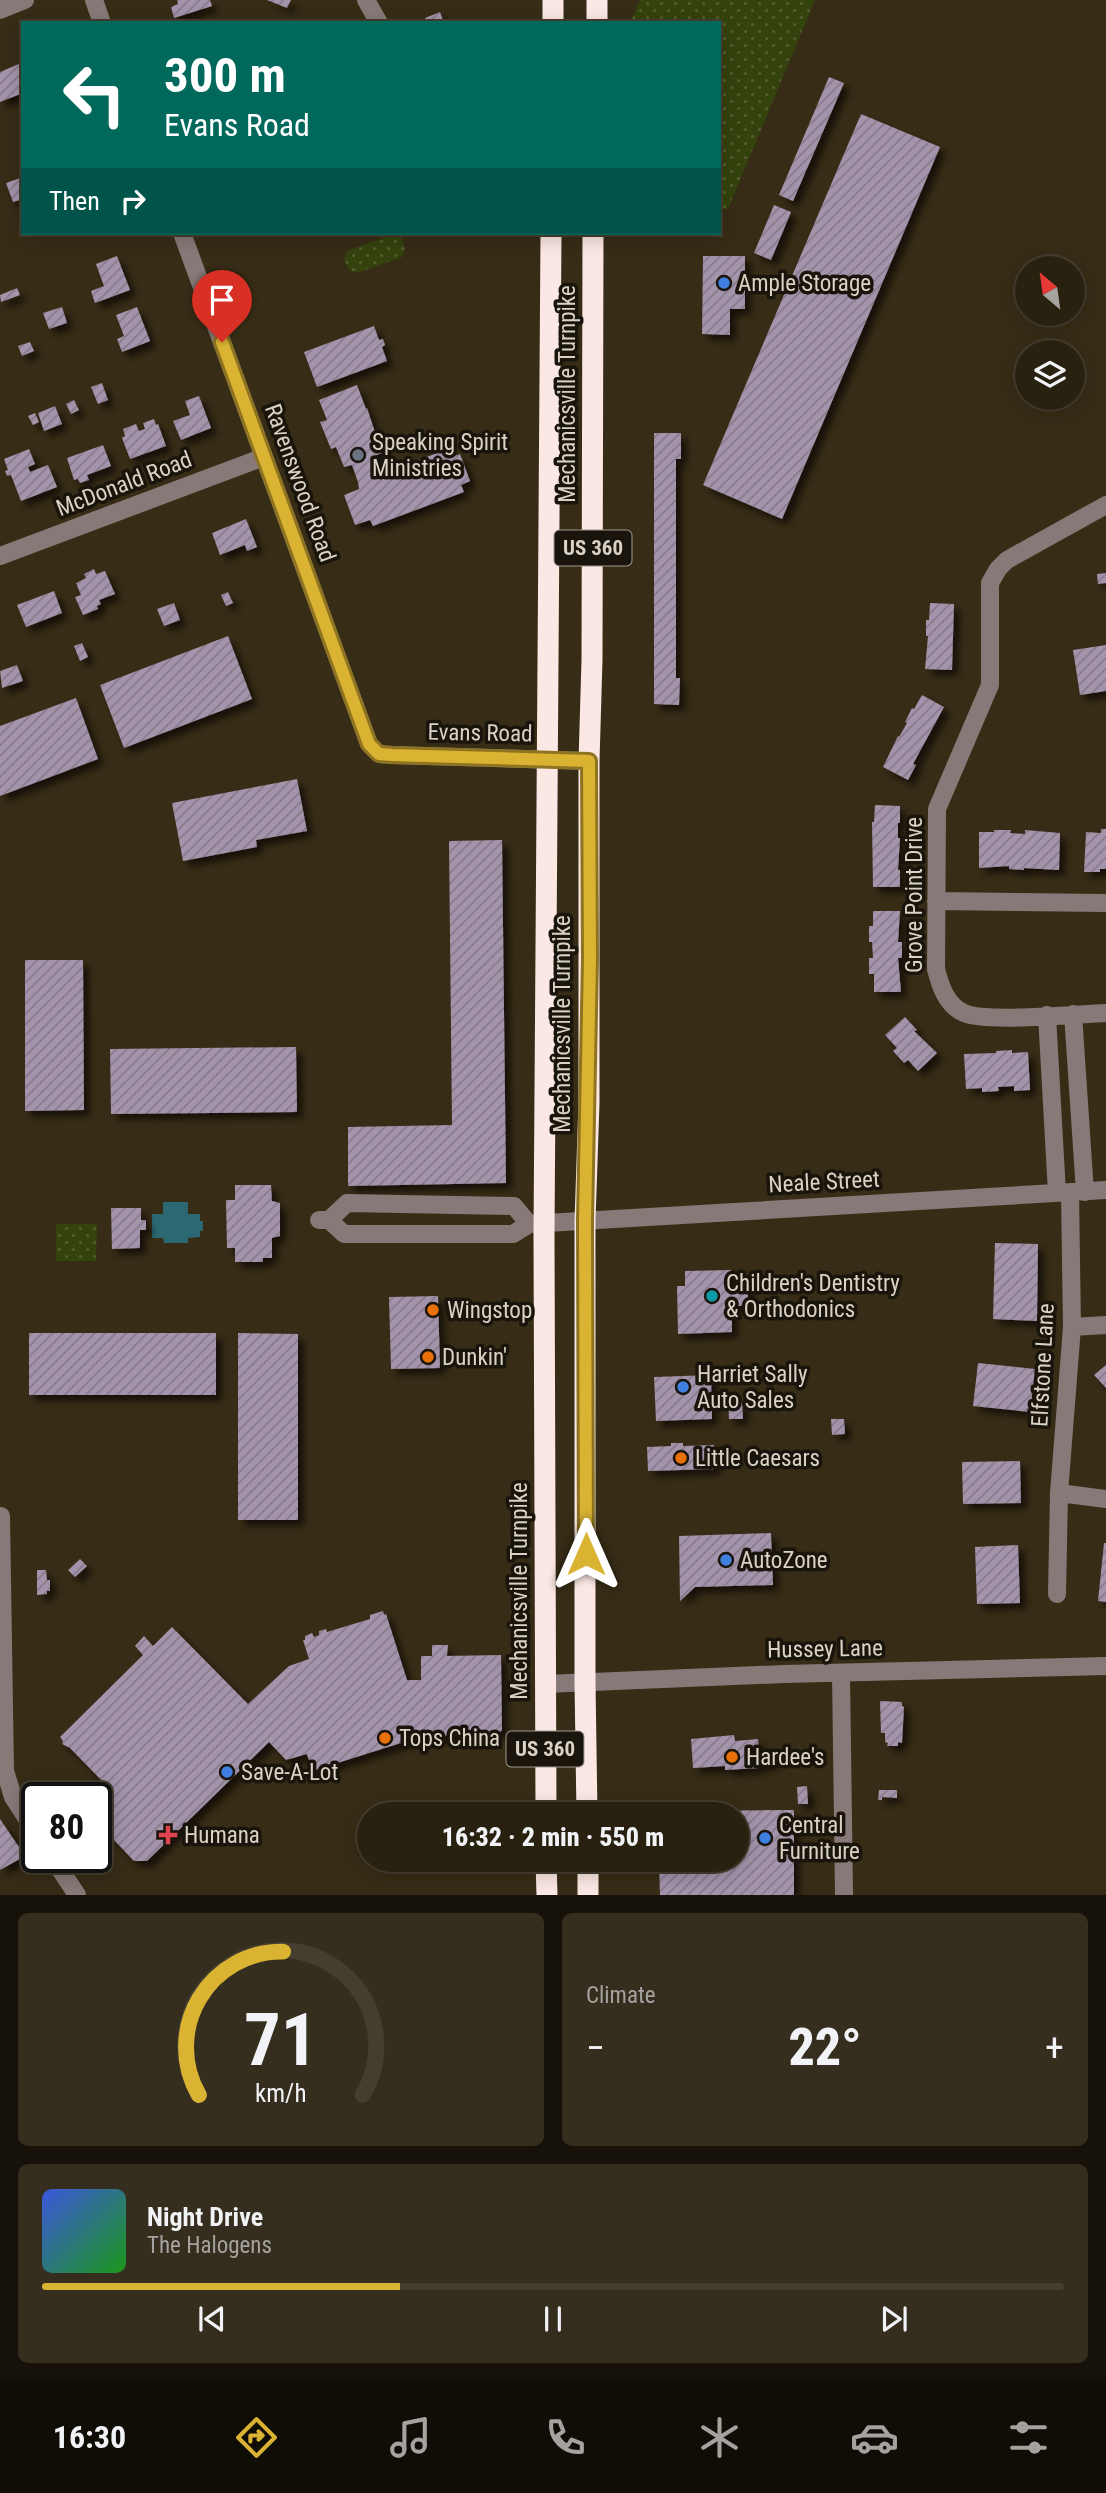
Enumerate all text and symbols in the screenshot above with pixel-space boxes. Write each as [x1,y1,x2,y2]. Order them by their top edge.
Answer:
text: 300 m [164,47,286,104]
icon: left [49,49,140,140]
text: Evans Road [164,106,310,144]
icon: right [114,182,152,220]
text: Then [49,186,100,216]
north arrow [1015,256,1085,326]
map controls [1015,256,1085,410]
pin [192,270,252,342]
place label: Ample Storage [738,270,871,297]
marker: Ample Storage [716,275,732,291]
icon: arrive [203,281,241,319]
street label: Mechanicsville Turnpike [554,285,581,503]
button: layers [1015,340,1085,410]
street label: Ravenswood Road [259,400,341,566]
place label: Speaking Spirit Ministries [372,429,508,482]
street label: McDonald Road [52,446,196,522]
marker: Speaking Spirit Ministries [350,447,366,463]
road number: US 360 [554,530,632,566]
street label: Evans Road [427,719,533,747]
street label: Grove Point Drive [901,817,928,973]
street label: Mechanicsville Turnpike [549,915,576,1133]
street label: Neale Street [768,1166,880,1198]
place label: Children's Dentistry & Orthodonics [726,1270,900,1323]
marker: Children's Dentistry & Orthodonics [704,1288,720,1304]
place label: Wingstop [447,1297,532,1324]
marker: Wingstop [425,1302,441,1318]
street label: Elfstone Lane [1026,1303,1060,1427]
place label: Dunkin' [442,1344,507,1371]
marker: Dunkin' [420,1349,436,1365]
place label: Harriet Sally Auto Sales [697,1361,808,1414]
marker: Harriet Sally Auto Sales [675,1379,691,1395]
place label: Little Caesars [695,1445,820,1472]
marker: Little Caesars [673,1450,689,1466]
street label: Mechanicsville Turnpike [506,1482,533,1700]
position arrow [549,1517,623,1591]
place label: AutoZone [740,1547,828,1574]
marker: AutoZone [718,1552,734,1568]
street label: Hussey Lane [767,1634,883,1664]
place label: Tops China [399,1725,500,1752]
marker: Tops China [377,1730,393,1746]
road number: US 360 [506,1732,584,1766]
place label: Hardee's [746,1744,825,1771]
marker: Hardee's [724,1749,740,1765]
place label: Save-A-Lot [241,1759,338,1786]
marker: Save-A-Lot [219,1764,235,1780]
speed limit sign: 80 [21,1782,112,1873]
place label: Central Furniture [779,1812,860,1865]
place label: Humana [184,1822,260,1849]
text: 16:32 · 2 min · 550 m [442,1822,664,1852]
marker: Humana [158,1825,178,1845]
marker: Central Furniture [757,1830,773,1846]
text: Climate [586,1982,656,2009]
text: 71 [244,1998,318,2084]
text: 22° [788,2017,862,2078]
text: − [586,2026,605,2070]
text: + [1045,2026,1064,2070]
text: km/h [255,2079,307,2108]
text: Night Drive [147,2202,263,2232]
text: The Halogens [147,2232,272,2259]
icon: previous [193,2300,231,2338]
icon: pause [534,2300,572,2338]
icon: next [875,2300,913,2338]
icon: directions [232,2413,281,2462]
icon: music [386,2413,435,2462]
icon: phone [541,2413,590,2462]
icon: climate [695,2413,744,2462]
icon: car [850,2413,899,2462]
icon: filters [1004,2413,1053,2462]
text: 16:30 [53,2418,126,2456]

